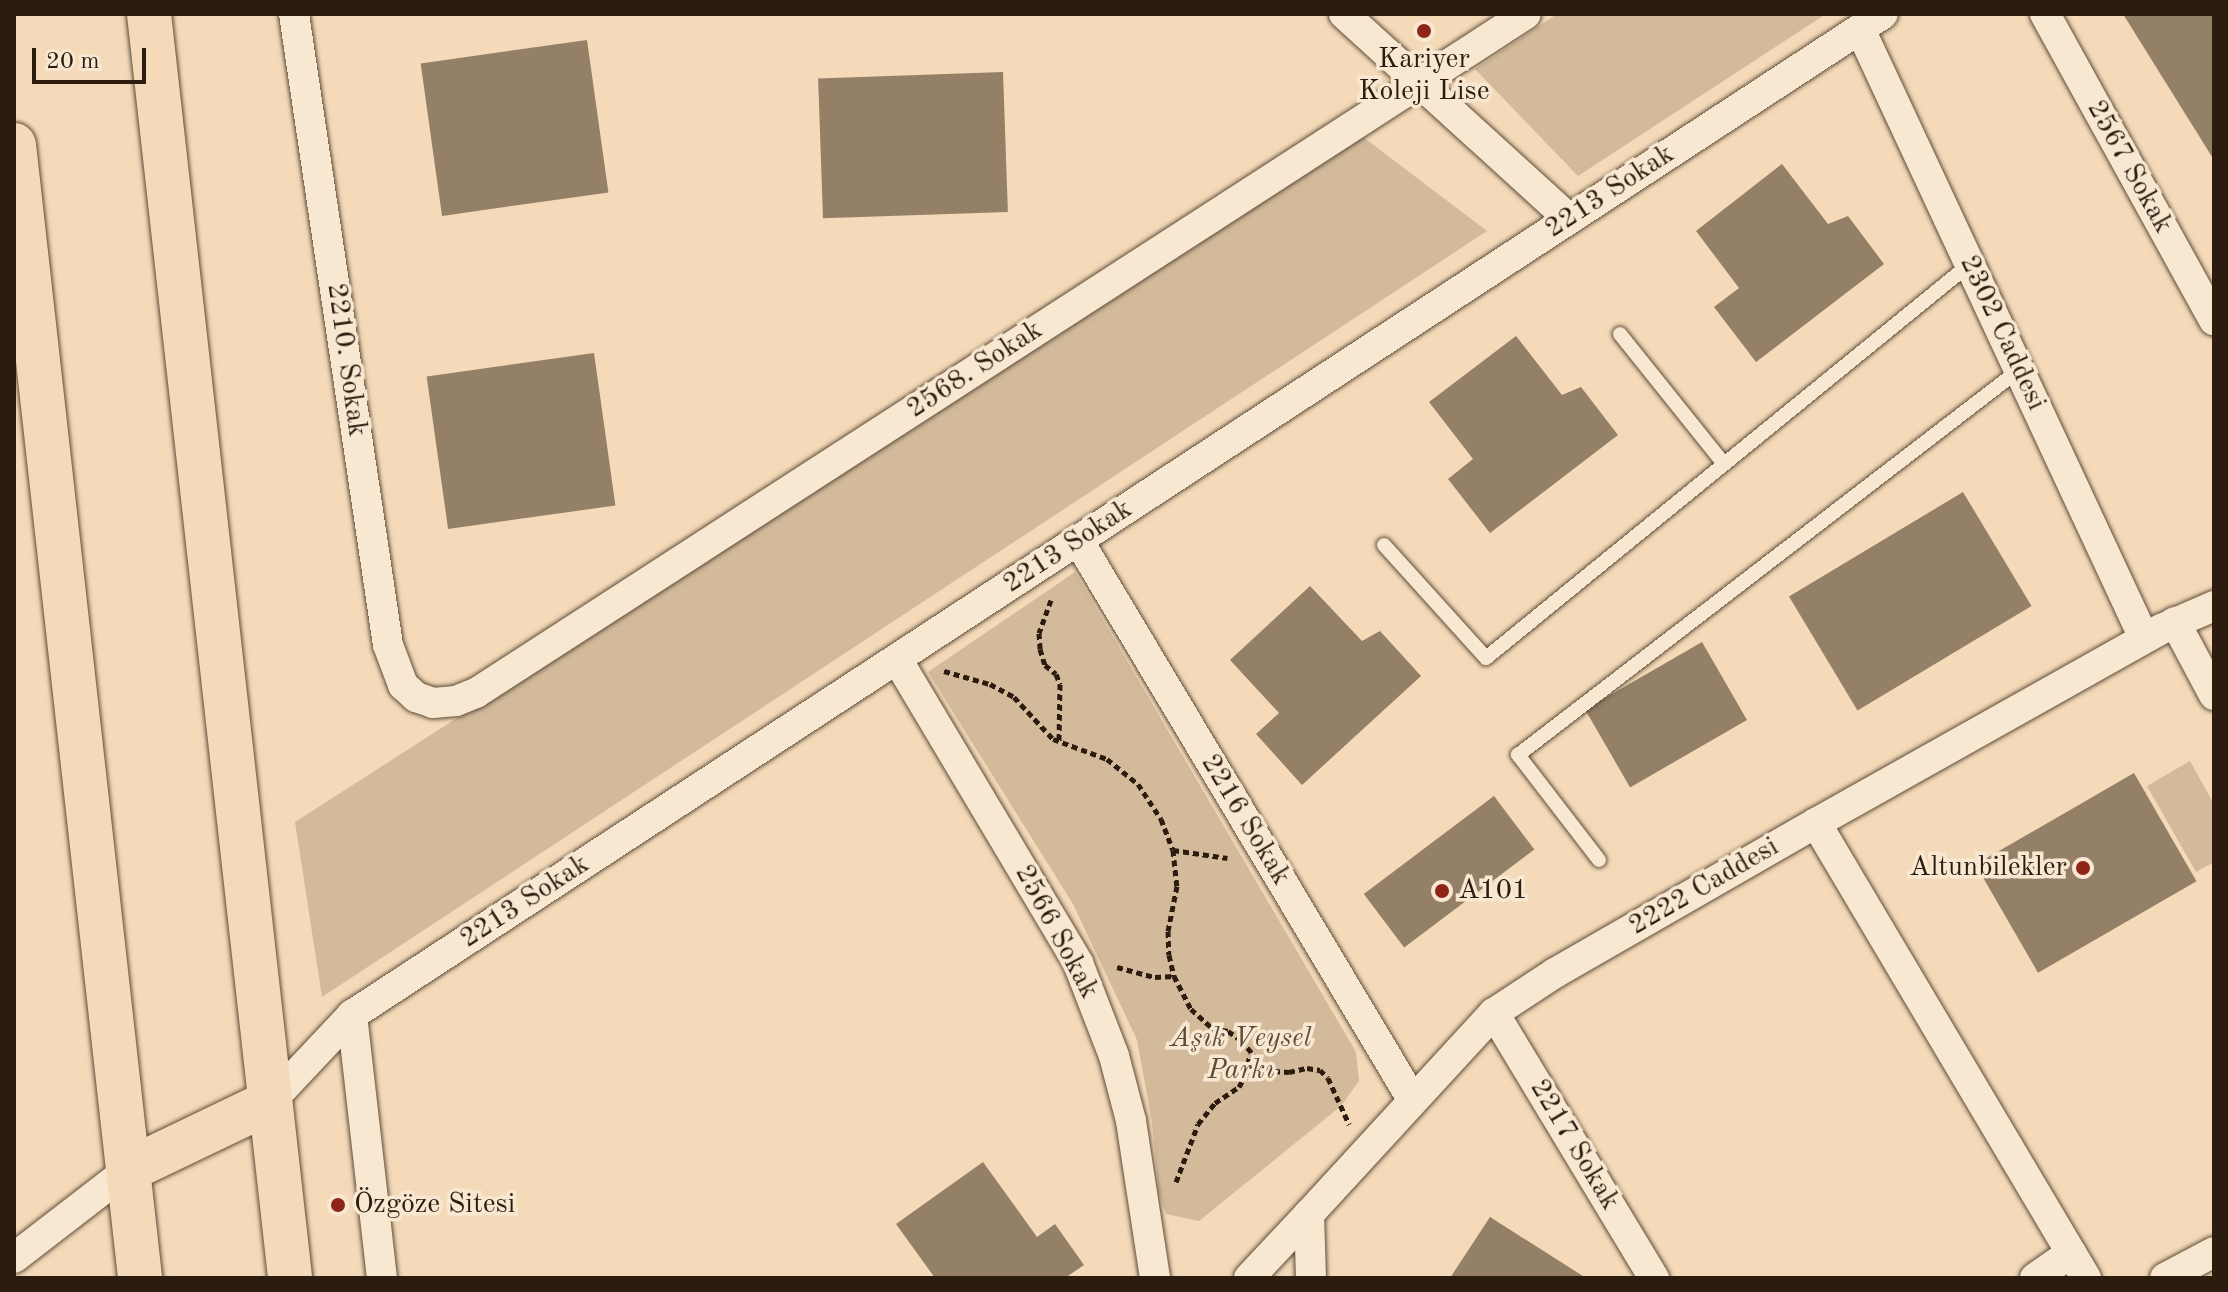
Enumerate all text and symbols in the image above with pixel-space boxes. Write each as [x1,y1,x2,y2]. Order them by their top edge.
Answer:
marker: Kariyer Koleji Lise [1415,22,1433,40]
scale bar [36,32,150,82]
place label: Kariyer Koleji Lise [1358,43,1490,109]
text: 20 m [46,50,100,74]
street label: 2567 Sokak [2079,95,2179,239]
street label: 2213 Sokak [1539,138,1681,246]
street label: 2302 Caddesi [1951,250,2053,416]
street label: 2210. Sokak [319,281,373,439]
street label: 2568. Sokak [901,314,1049,426]
street label: 2213 Sokak [997,493,1139,601]
street label: 2216 Sokak [1193,748,1297,892]
street label: 2222 Caddesi [1623,831,1785,943]
street label: 2213 Sokak [454,848,596,956]
place label: Altunbilekler [1909,851,2067,885]
street label: 2566 Sokak [1007,859,1105,1005]
marker: Altunbilekler [2074,859,2092,877]
place label: A101 [1458,874,1528,908]
marker: A101 [1433,882,1451,900]
park label: Aşık Veysel Parkı [1170,1022,1312,1088]
street label: 2217 Sokak [1522,1073,1626,1217]
place label: Özgöze Sitesi [354,1188,515,1222]
marker: Özgöze Sitesi [329,1196,347,1214]

